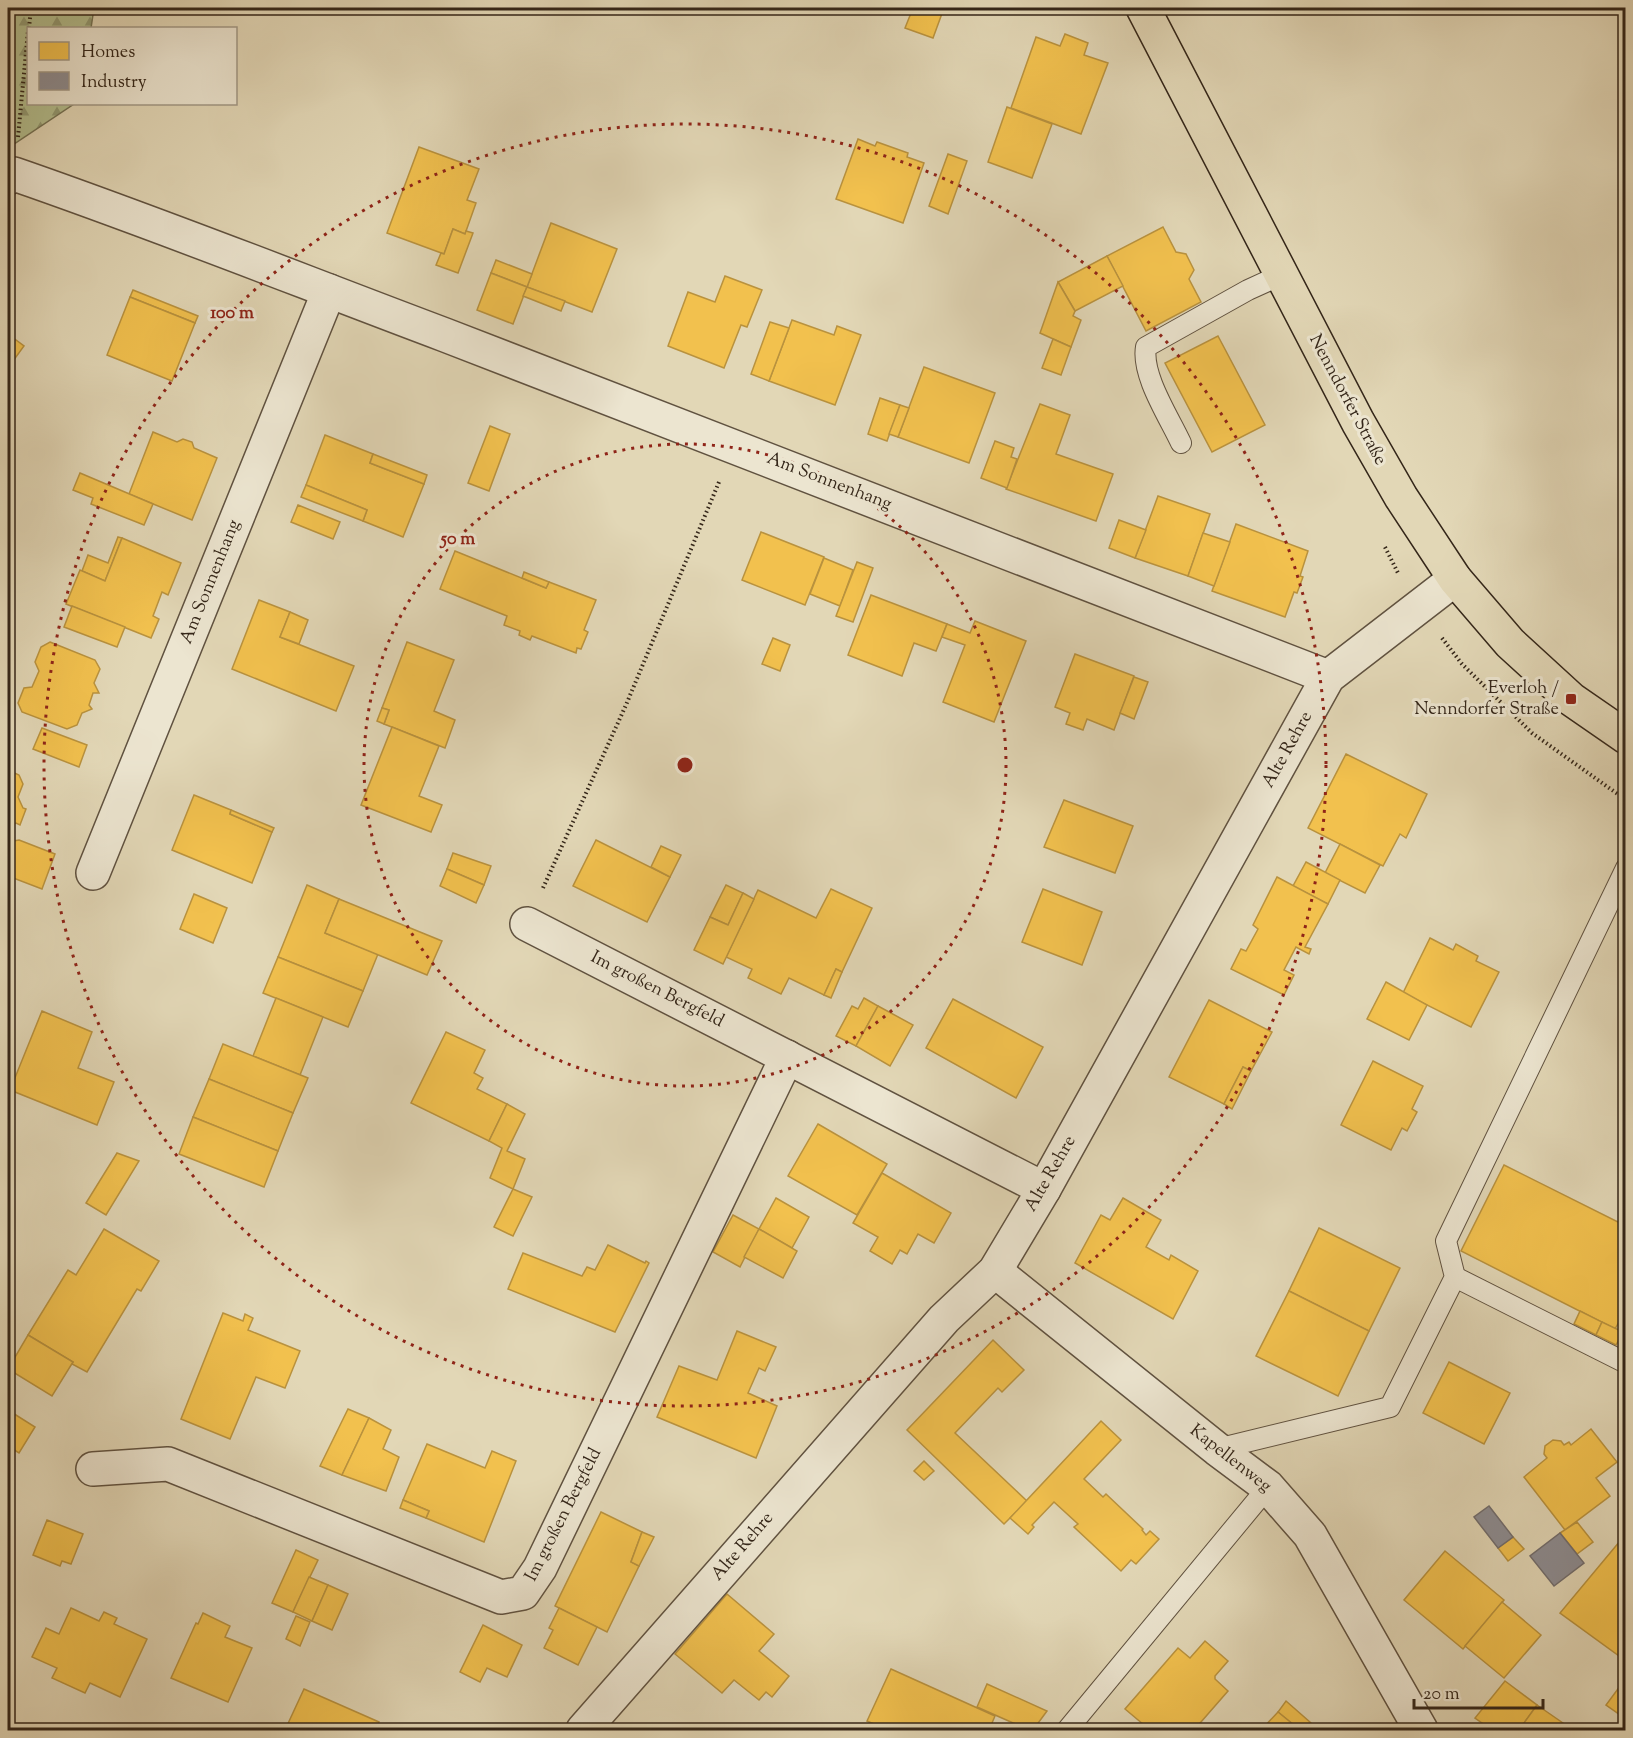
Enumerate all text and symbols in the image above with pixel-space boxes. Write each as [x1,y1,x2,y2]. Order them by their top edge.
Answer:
legend [27,27,237,105]
text: Homes [81,40,135,66]
text: Industry [81,70,147,96]
text: 100 m [210,301,254,327]
street label: Nenndorfer Straße [1302,330,1392,470]
street label: Am Sonnenhang [763,446,896,518]
street label: Am Sonnenhang [174,516,248,648]
text: 50 m [439,527,475,553]
place label: Everloh / Nenndorfer Straße [1414,676,1559,723]
marker: Everloh / Nenndorfer Straße [1564,692,1578,706]
street label: Alte Rehre [1256,707,1320,793]
centre of rings [675,755,695,775]
street label: Im großen Bergfeld [586,945,728,1035]
street label: Alte Rehre [1019,1131,1083,1217]
street label: Kapellenweg [1183,1419,1277,1500]
street label: Im großen Bergfeld [519,1444,609,1586]
street label: Alte Rehre [706,1507,780,1587]
scale bar [1414,1672,1543,1710]
text: 20 m [1423,1682,1460,1708]

